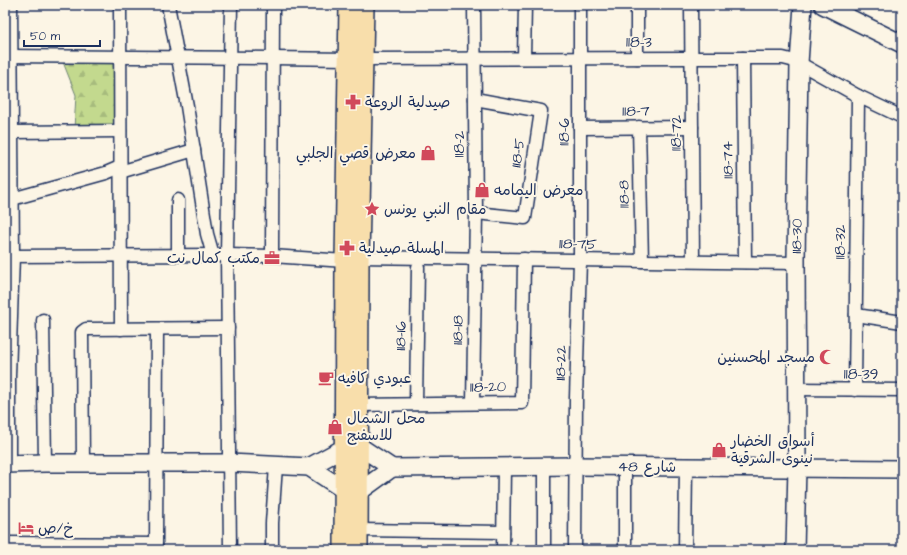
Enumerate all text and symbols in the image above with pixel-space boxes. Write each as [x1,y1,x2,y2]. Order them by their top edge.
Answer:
scale bar [24,22,100,48]
text: 50 m [30,28,61,45]
street label: 118-3 [626,32,652,53]
place label: صيدلية الروعة [365,92,450,113]
pharmacy icon: صيدلية الروعة [344,93,362,111]
street label: 118-7 [622,100,650,122]
street label: 118-72 [666,115,687,151]
street label: 118-6 [554,118,575,146]
street label: 118-2 [449,130,470,157]
street label: 118-5 [506,137,530,169]
street label: 118-74 [717,141,739,179]
place label: معرض قصي الجلبي [296,143,416,166]
shop icon: معرض قصي الجلبي [419,144,437,162]
place label: معرض اليمامه [494,180,584,201]
street label: 118-8 [613,180,635,208]
shop icon: معرض اليمامه [473,181,491,199]
place label: مقام النبي يونس [384,199,486,222]
place icon: مقام النبي يونس [363,200,381,218]
street label: 118-30 [786,218,807,254]
street label: 118-32 [830,224,851,259]
street label: 118-75 [559,233,598,255]
place label: المسلة صيدلية [359,238,444,259]
pharmacy icon: المسلة صيدلية [338,239,356,257]
place label: مكتب كمال نت [167,248,260,269]
office icon: مكتب كمال نت [263,249,281,267]
street label: 118-18 [447,315,469,345]
street label: 118-16 [390,320,412,351]
street label: 118-22 [550,345,572,381]
place label: مسجد المحسنين [717,347,815,368]
mosque icon: مسجد المحسنين [818,348,836,366]
street label: 118-39 [844,364,878,385]
place label: عبودي كافيه [338,368,411,389]
cafe icon: عبودي كافيه [317,369,335,387]
street label: 118-20 [470,376,507,398]
place label: محل الشمال للاسفنج [347,408,426,446]
shop icon: محل الشمال للاسفنج [326,418,344,436]
place label: أسواق الخضار نينوى الشرقية [730,431,815,469]
shop icon: أسواق الخضار نينوى الشرقية [710,441,728,459]
street label: شارع 48 [618,456,676,478]
place label: خ/ص [38,518,73,539]
hotel icon: خ/ص [17,519,35,537]

